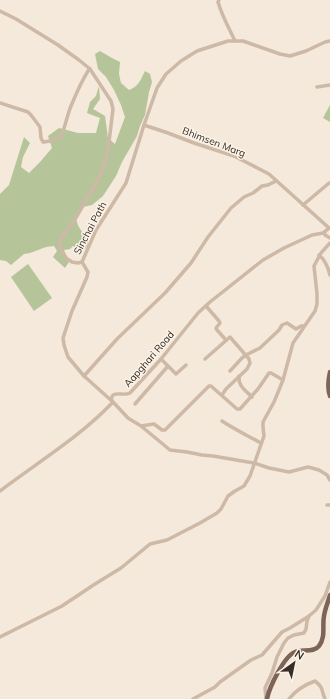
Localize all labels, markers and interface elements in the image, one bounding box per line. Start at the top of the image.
street label: Bhimsen Marg [180,124,248,160]
street label: Sinchai Path [71,199,109,257]
street label: Aapghari Road [121,328,177,390]
north arrow [274,643,314,683]
text: N [292,646,307,663]

